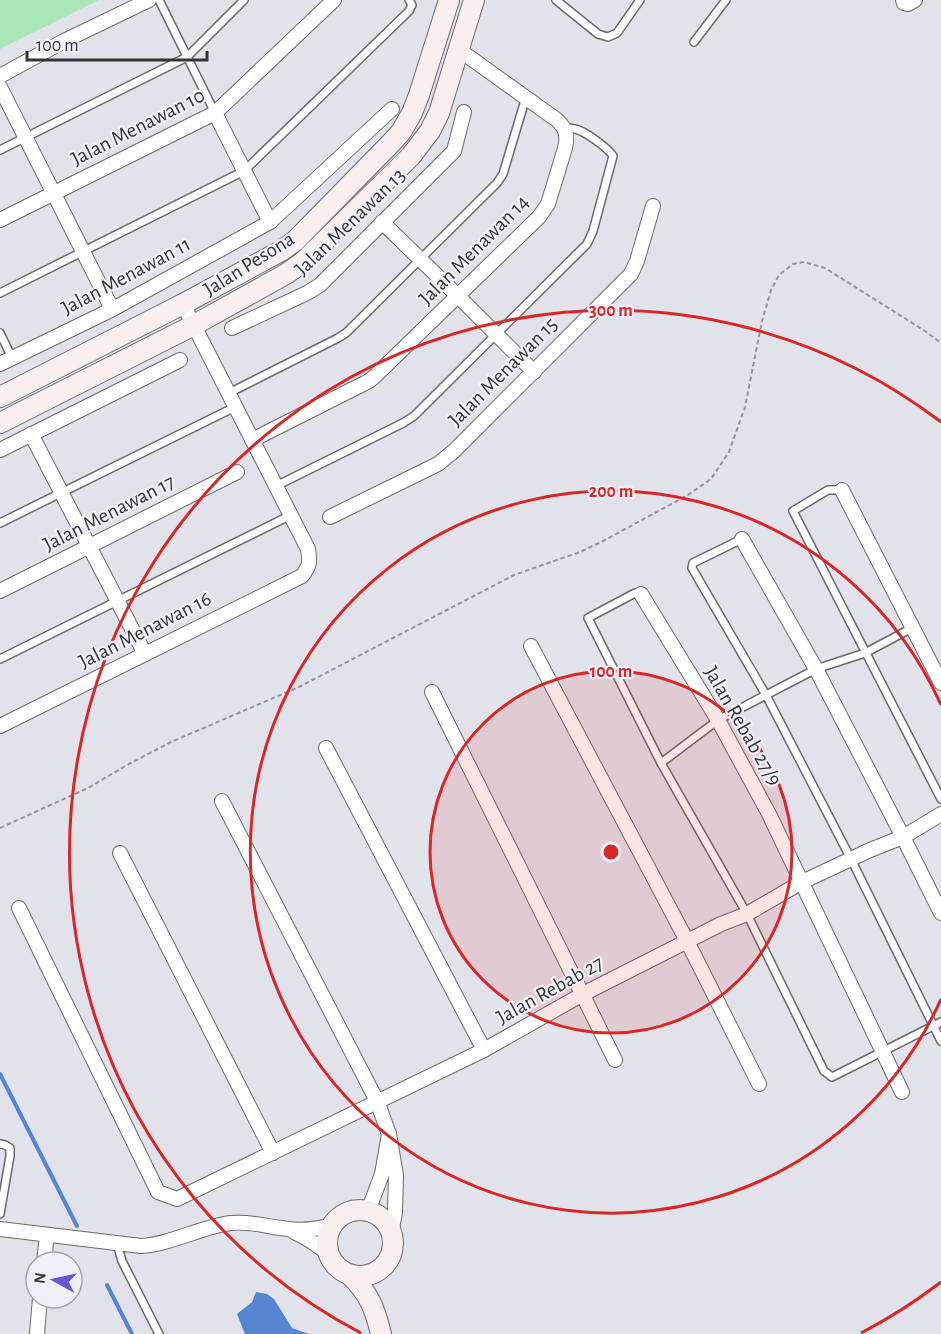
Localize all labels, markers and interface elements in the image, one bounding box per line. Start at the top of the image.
scale bar [27,24,207,62]
text: 100 m [36,37,79,55]
street label: Jalan Menawan 10 [68,84,208,170]
street label: Jalan Menawan 13 [291,164,409,280]
street label: Jalan Menawan 14 [415,191,533,309]
street label: Jalan Pesona [200,228,298,300]
street label: Jalan Menawan 11 [58,233,194,319]
text: 300 m [589,302,633,320]
street label: Jalan Menawan 15 [444,313,562,431]
street label: Jalan Menawan 17 [40,471,178,555]
text: 200 m [589,483,633,501]
street label: Jalan Menawan 16 [75,588,215,672]
text: 100 m [590,663,632,681]
street label: Jalan Rebab 27/9 [700,663,786,789]
centre of rings [601,842,621,862]
street label: Jalan Rebab 27 [493,952,607,1028]
north arrow [24,1250,84,1310]
text: N [31,1271,49,1285]

